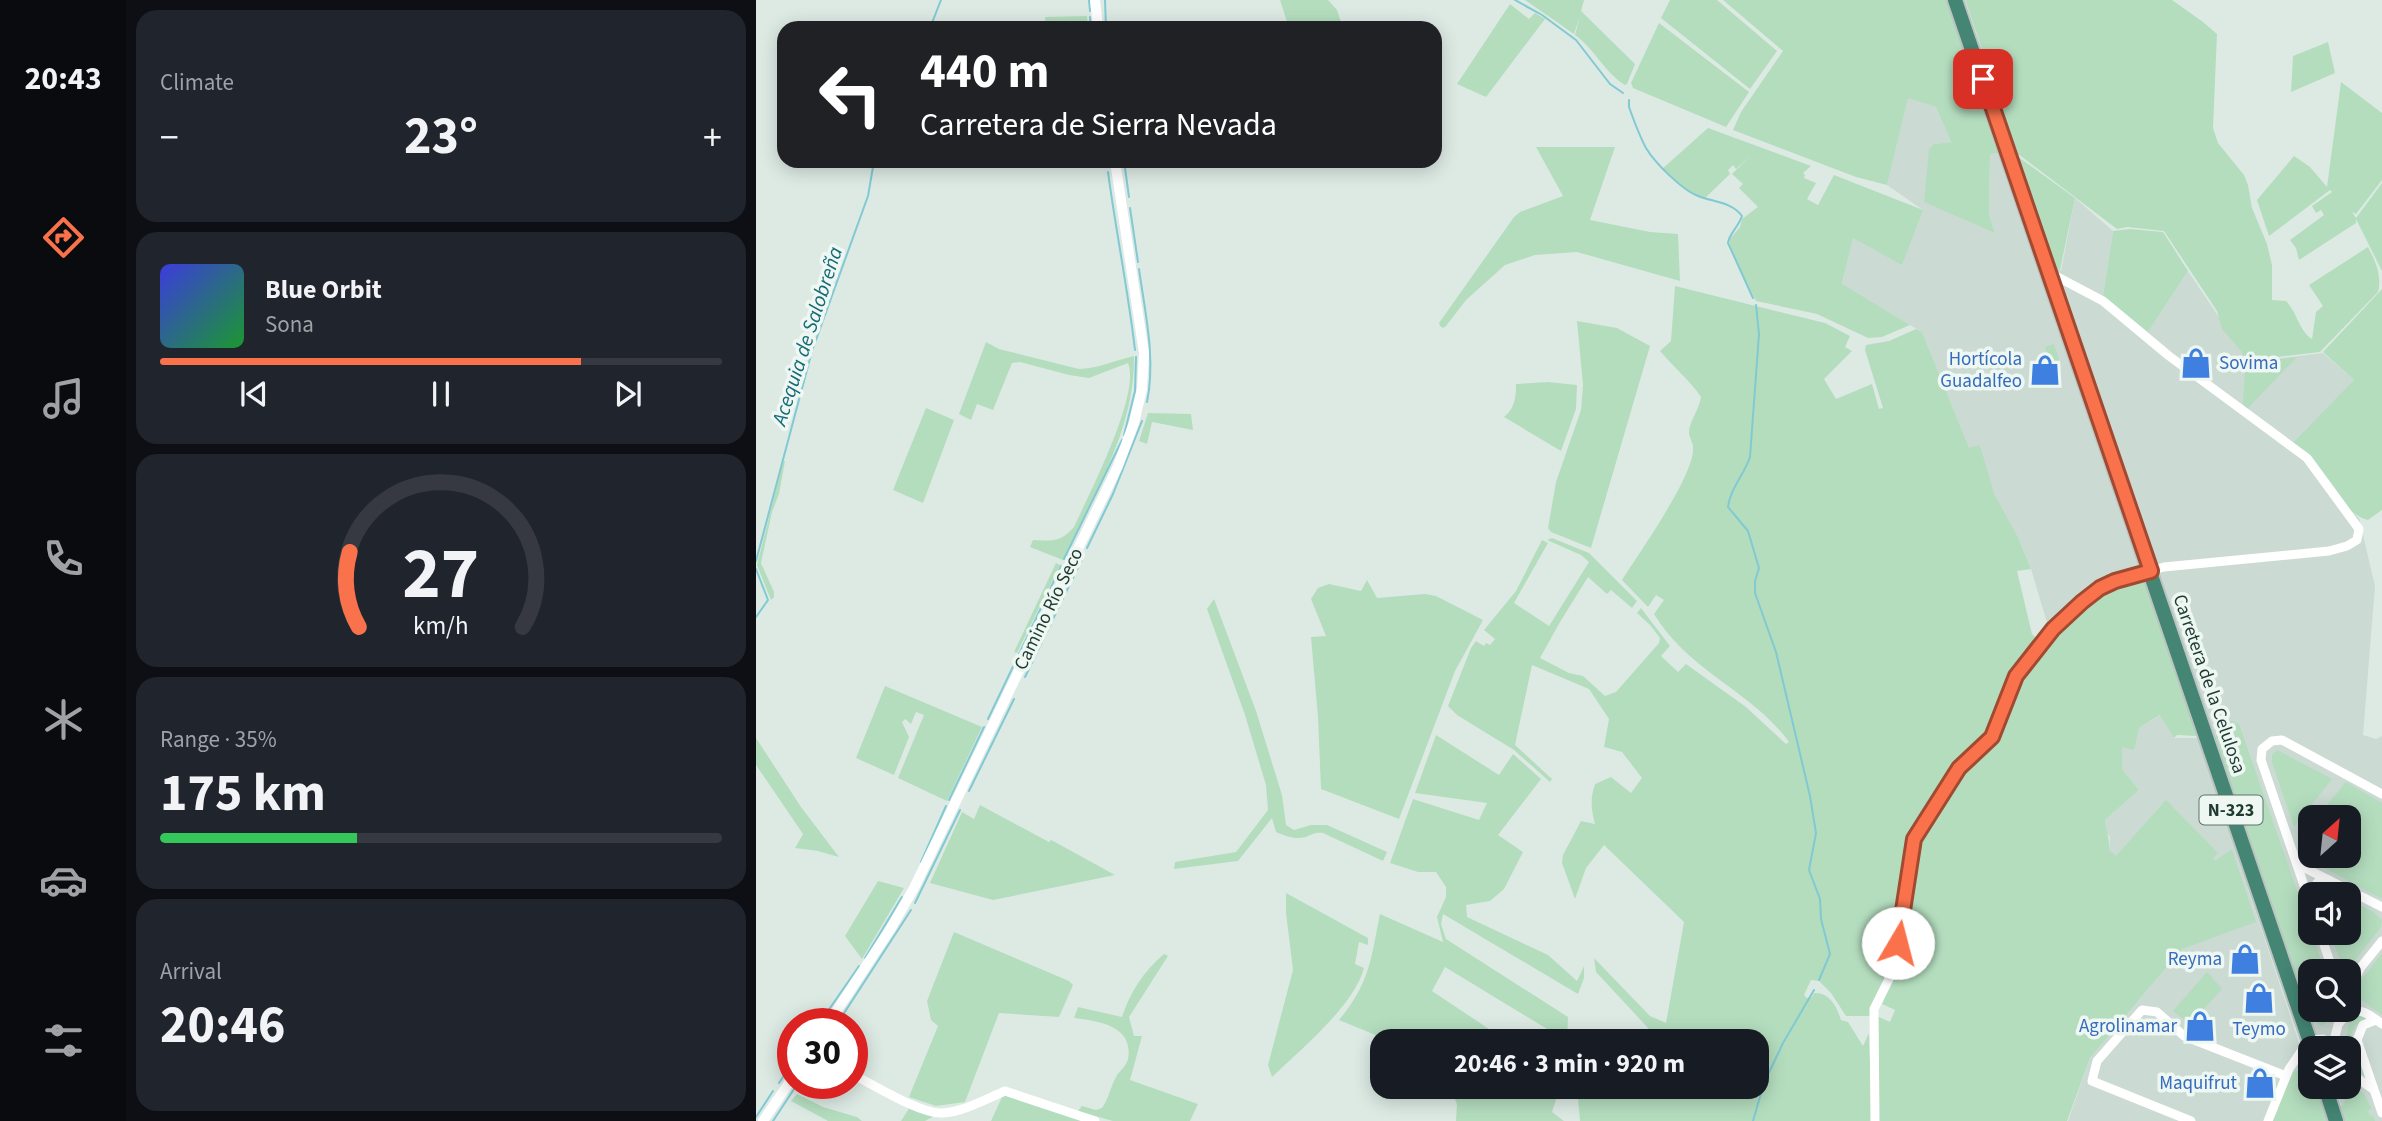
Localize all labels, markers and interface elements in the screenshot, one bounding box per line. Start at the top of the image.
text: 440 m [920,37,1049,107]
icon: left [805,49,896,140]
pin [1953,49,2013,109]
text: 20:43 [24,56,102,102]
icon: arrive [1964,60,2002,98]
text: Climate [160,66,234,99]
text: 23° [404,100,478,174]
text: Carretera de Sierra Nevada [920,102,1277,148]
text: − [160,111,179,165]
text: + [703,111,722,165]
icon: directions [39,213,88,262]
water label: Acequia de Salobreña [763,243,850,431]
text: Blue Orbit [265,271,382,308]
text: Sona [265,308,314,341]
place label: Hortícola Guadalfeo [1940,346,2022,395]
shop icon: Sovima [2179,346,2213,380]
place label: Sovima [2219,350,2278,377]
shop icon: Hortícola Guadalfeo [2028,353,2062,387]
icon: music [39,374,88,423]
icon: previous [235,375,273,413]
icon: pause [422,375,460,413]
icon: next [609,375,647,413]
text: 27 [403,522,479,626]
icon: phone [39,534,88,583]
street label: Camino Río Seco [1008,543,1090,675]
street label: Carretera de la Celulosa [2166,591,2252,777]
text: km/h [413,607,469,643]
icon: climate [39,695,88,744]
text: Range · 35% [160,723,277,756]
text: 175 km [160,757,326,831]
road number: N-323 [2200,796,2262,824]
north arrow [2298,805,2361,868]
map controls [2298,805,2361,1099]
icon: car [39,856,88,905]
button: sound [2298,882,2361,945]
position arrow [1861,906,1935,980]
shop icon: Reyma [2228,942,2262,976]
place label: Reyma [2168,946,2222,973]
text: Arrival [160,955,222,988]
button: search [2298,959,2361,1022]
shop icon: Teymo [2242,981,2276,1015]
text: 20:46 [160,989,285,1063]
speed limit sign: 30 [777,1008,868,1099]
shop icon: Agrolinamar [2183,1009,2217,1043]
place label: Agrolinamar [2079,1013,2177,1040]
icon: filters [39,1016,88,1065]
place label: Teymo [2232,1016,2286,1043]
button: layers [2298,1036,2361,1099]
text: 20:46 · 3 min · 920 m [1454,1045,1685,1082]
shop icon: Maquifrut [2243,1066,2277,1100]
place label: Maquifrut [2159,1070,2238,1097]

